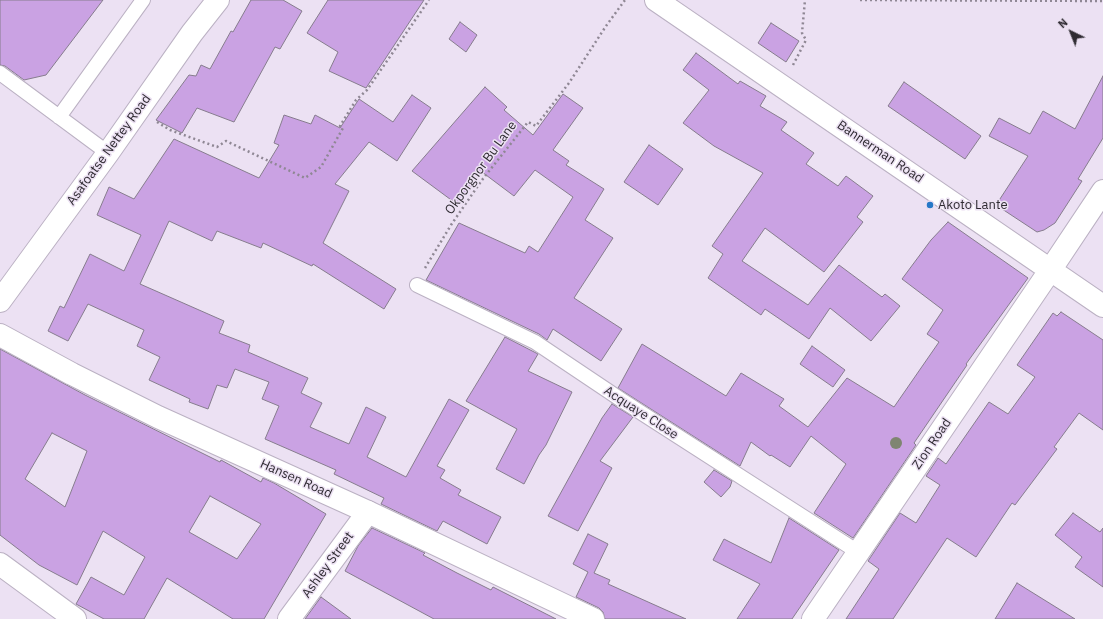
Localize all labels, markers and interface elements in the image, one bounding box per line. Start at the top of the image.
north arrow [1051,12,1091,52]
text: N [1055,15,1071,31]
street label: Asafoatse Nettey Road [64,92,154,208]
street label: Bannerman Road [834,117,926,187]
street label: Okporgnor Bu Lane [442,118,520,218]
place label: Akoto Lante [938,197,1008,213]
marker: Akoto Lante [925,200,935,210]
street label: Acquaye Close [601,383,681,443]
street label: Zion Road [909,415,955,473]
street label: Hansen Road [258,456,334,502]
street label: Ashley Street [299,529,357,601]

